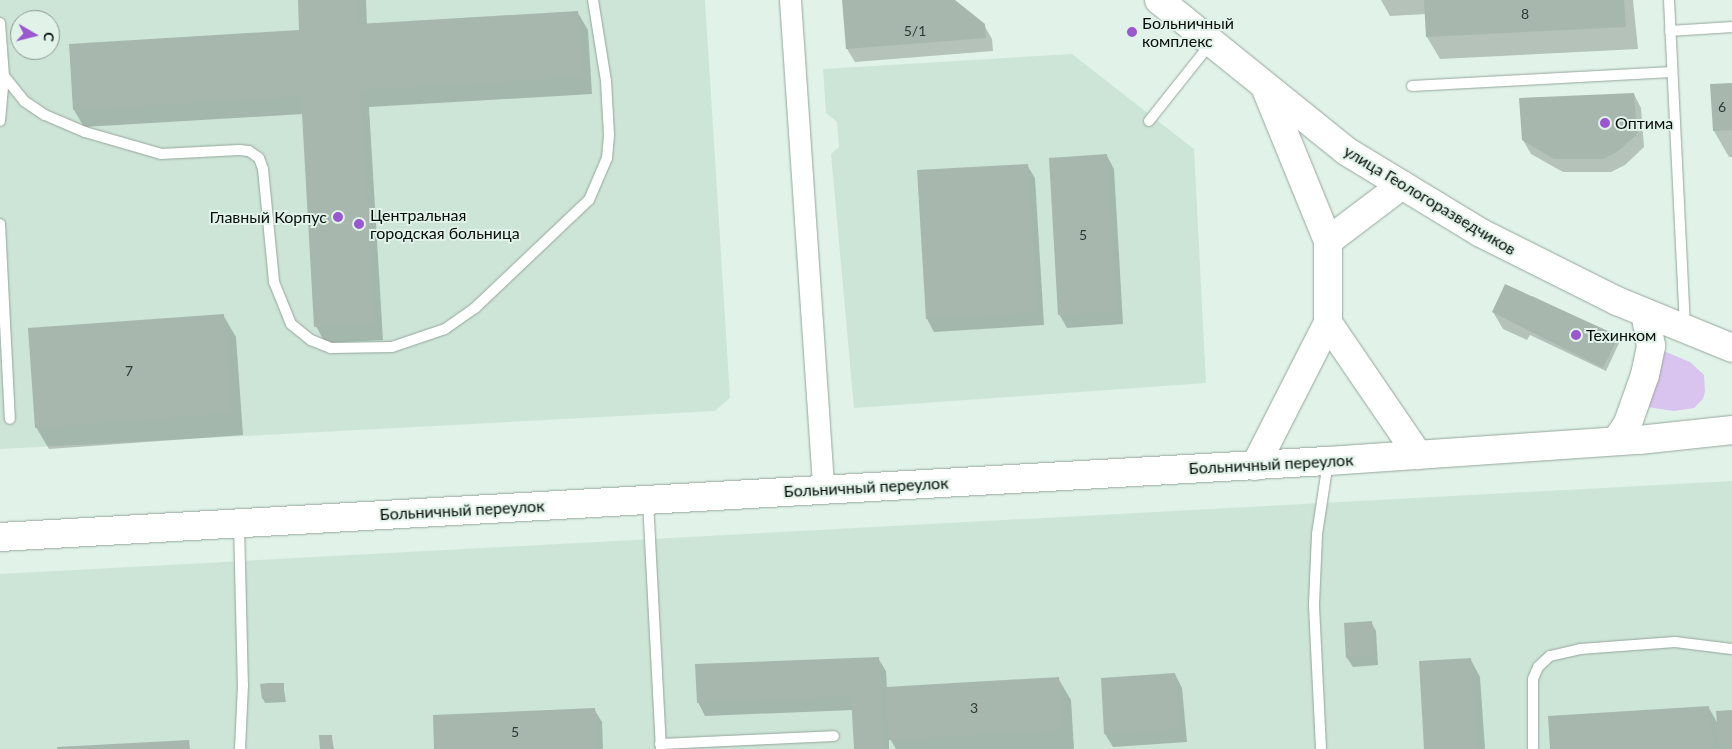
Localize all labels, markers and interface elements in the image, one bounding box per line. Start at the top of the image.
house number: 8 [1521,6,1529,22]
north arrow [10,10,60,60]
place label: Больничный комплекс [1142,13,1234,51]
house number: 5/1 [904,23,926,39]
marker: Больничный комплекс [1126,26,1138,38]
text: С [40,31,58,43]
house number: 6 [1718,99,1726,115]
place label: Оптима [1615,113,1673,133]
marker: Оптима [1599,117,1611,129]
street label: улица Геологоразведчиков [1341,141,1519,259]
place label: Центральная городская больница [370,205,520,243]
place label: Главный Корпус [210,207,327,227]
marker: Главный Корпус [331,210,345,224]
marker: Центральная городская больница [352,217,366,231]
house number: 5 [1079,227,1087,243]
place label: Техинком [1586,325,1656,345]
marker: Техинком [1570,329,1582,341]
house number: 7 [125,363,133,379]
street label: Больничный переулок [1188,450,1354,478]
street label: Больничный переулок [783,473,949,501]
street label: Больничный переулок [379,496,545,524]
house number: 3 [970,700,978,716]
house number: 5 [511,724,519,740]

